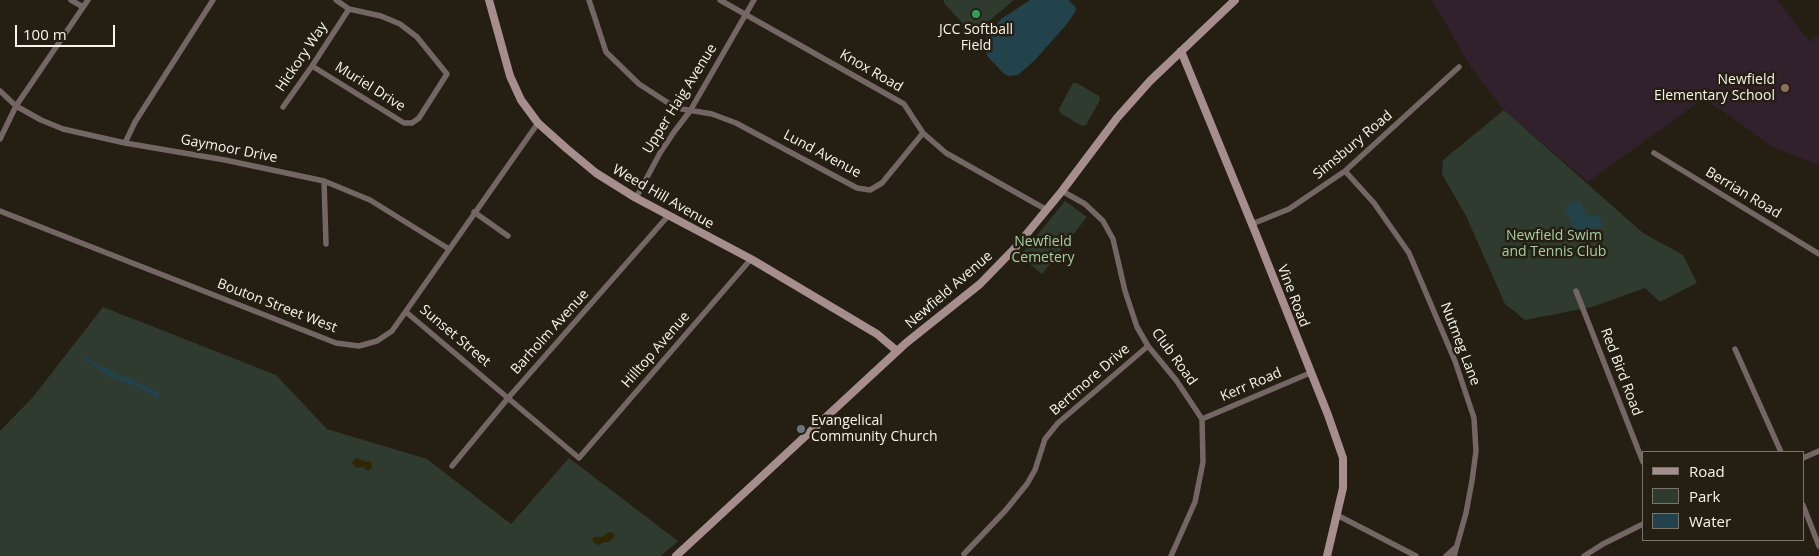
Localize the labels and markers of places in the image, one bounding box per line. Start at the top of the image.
marker: JCC Softball Field [970,8,982,20]
place label: JCC Softball Field [939,22,1013,54]
place label: Newfield Elementary School [1654,72,1775,104]
marker: Newfield Elementary School [1779,82,1791,94]
place label: Evangelical Community Church [811,413,938,446]
marker: Evangelical Community Church [795,423,807,435]

